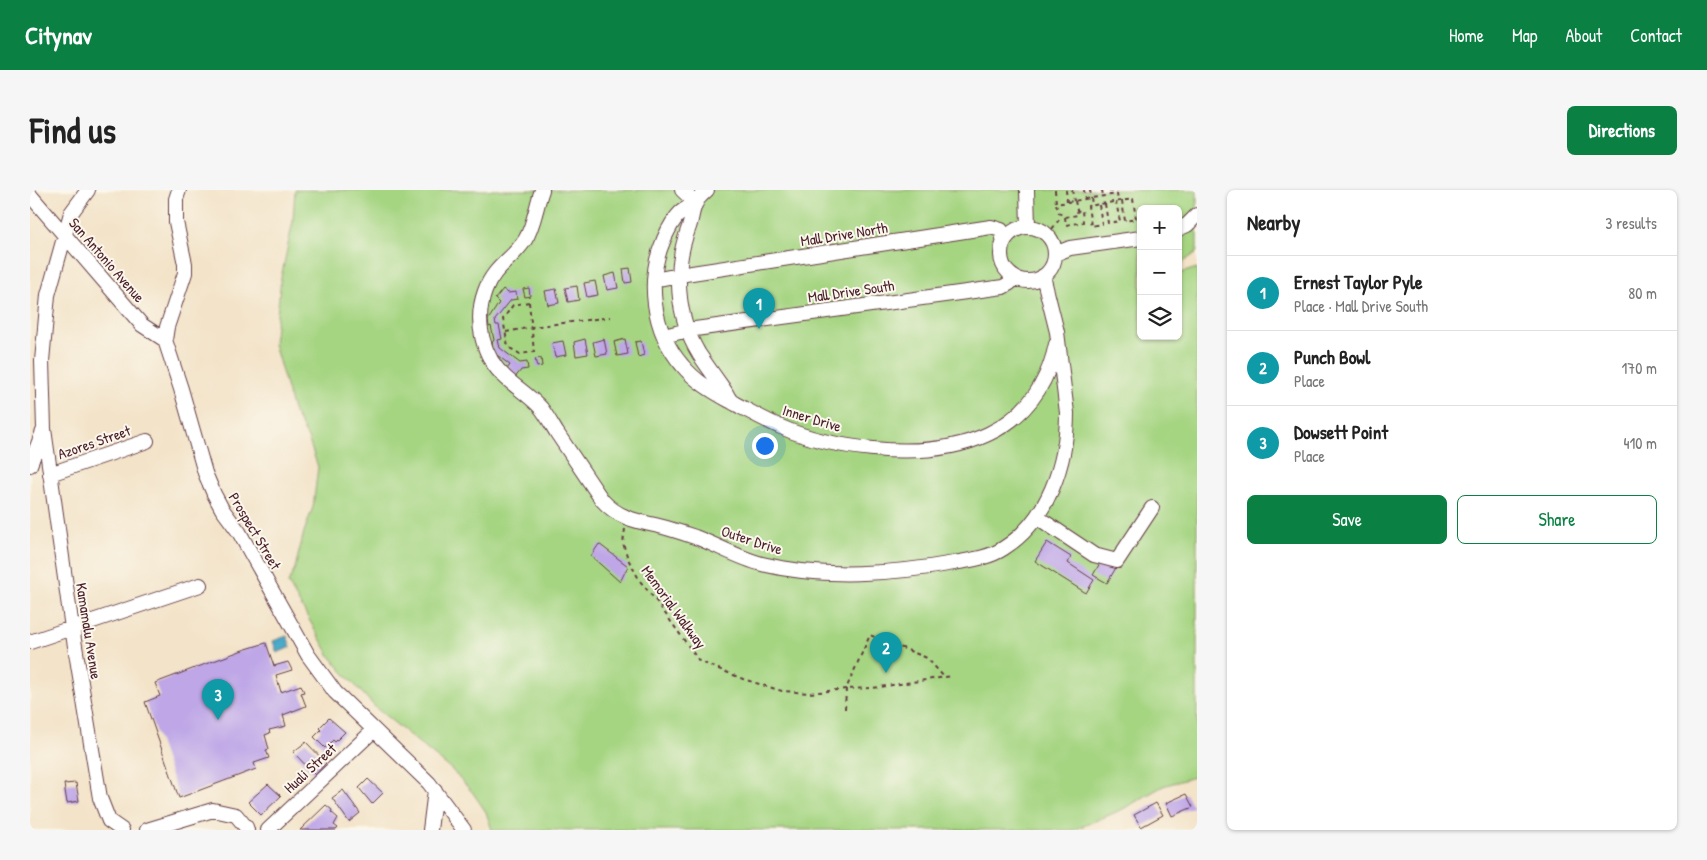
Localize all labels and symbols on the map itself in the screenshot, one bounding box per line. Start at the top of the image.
street label: San Antonio Avenue [64,213,150,307]
street label: Mall Drive North [799,217,889,251]
street label: Mall Drive South [807,275,895,307]
pin: 1 [743,288,775,329]
street label: Inner Drive [780,399,844,437]
street label: Azores Street [55,419,134,464]
your location [752,433,778,459]
street label: Prospect Street [224,488,287,574]
street label: Outer Drive [719,520,785,560]
street label: Memorial Walkway [637,561,711,653]
street label: Kamamalu Avenue [71,581,107,681]
pin: 2 [870,632,902,673]
pin: 3 [202,679,234,720]
street label: Huali Street [279,738,341,798]

